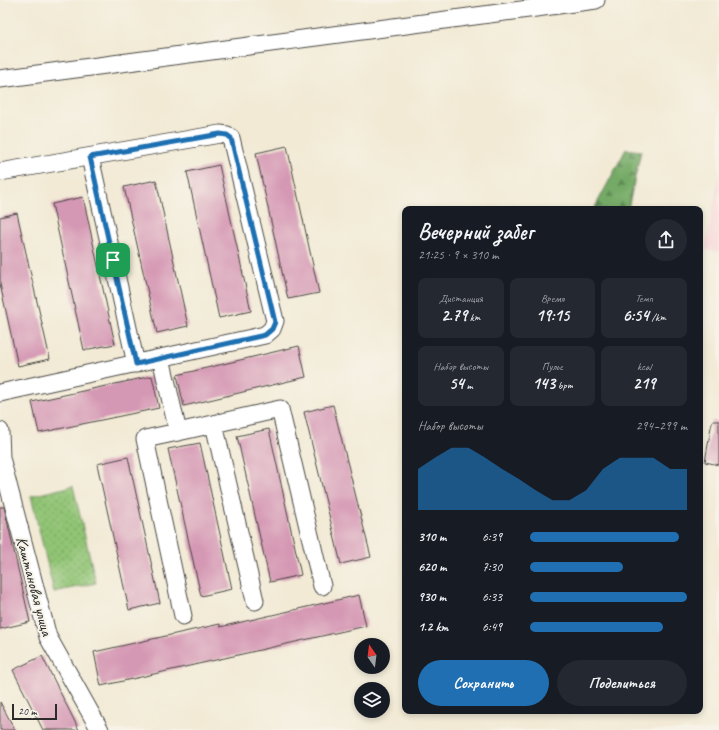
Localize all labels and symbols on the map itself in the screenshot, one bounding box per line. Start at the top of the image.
pin [96,243,130,277]
street label: Каштановая улица [11,534,57,640]
north arrow [354,638,390,674]
scale bar [12,702,57,721]

